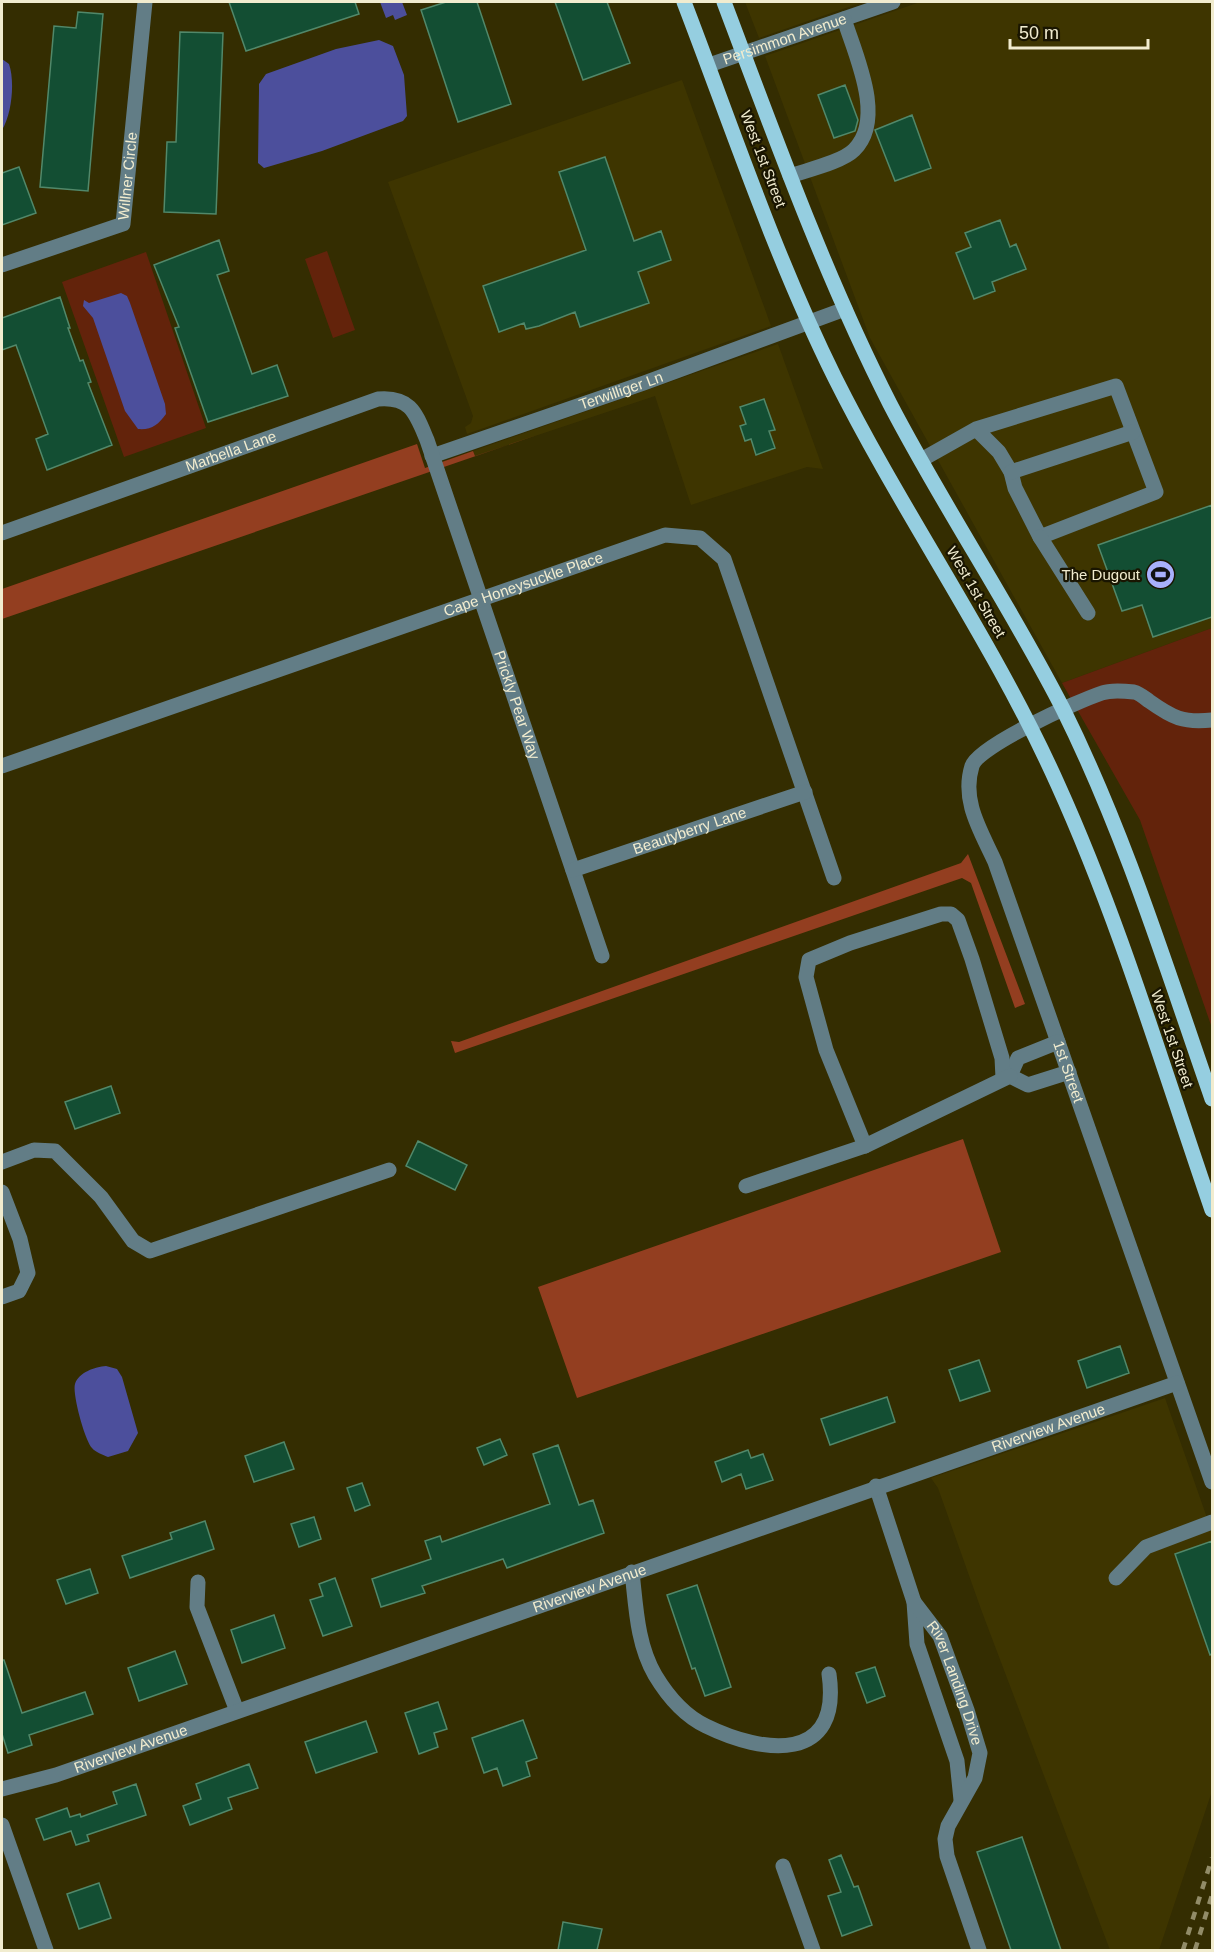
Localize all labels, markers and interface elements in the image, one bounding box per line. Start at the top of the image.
street label: Persimmon Avenue [720,10,849,68]
scale bar [1010,12,1148,50]
text: 50 m [1019,23,1059,43]
street label: West 1st Street [737,108,790,210]
street label: Willner Circle [114,131,140,221]
street label: Terwilliger Ln [577,368,665,413]
street label: Marbella Lane [183,427,278,475]
street label: West 1st Street [944,543,1010,641]
street label: Cape Honeysuckle Place [441,548,605,620]
sports icon: The Dugout [1145,559,1177,591]
place label: The Dugout [1062,566,1141,583]
street label: Prickly Pear Way [491,648,544,762]
street label: Beautyberry Lane [631,803,748,857]
street label: West 1st Street [1148,988,1197,1091]
street label: 1st Street [1050,1038,1088,1105]
street label: Riverview Avenue [989,1400,1107,1455]
street label: Riverview Avenue [530,1560,648,1616]
street label: River Landing Drive [923,1617,986,1747]
street label: Riverview Avenue [72,1721,190,1776]

